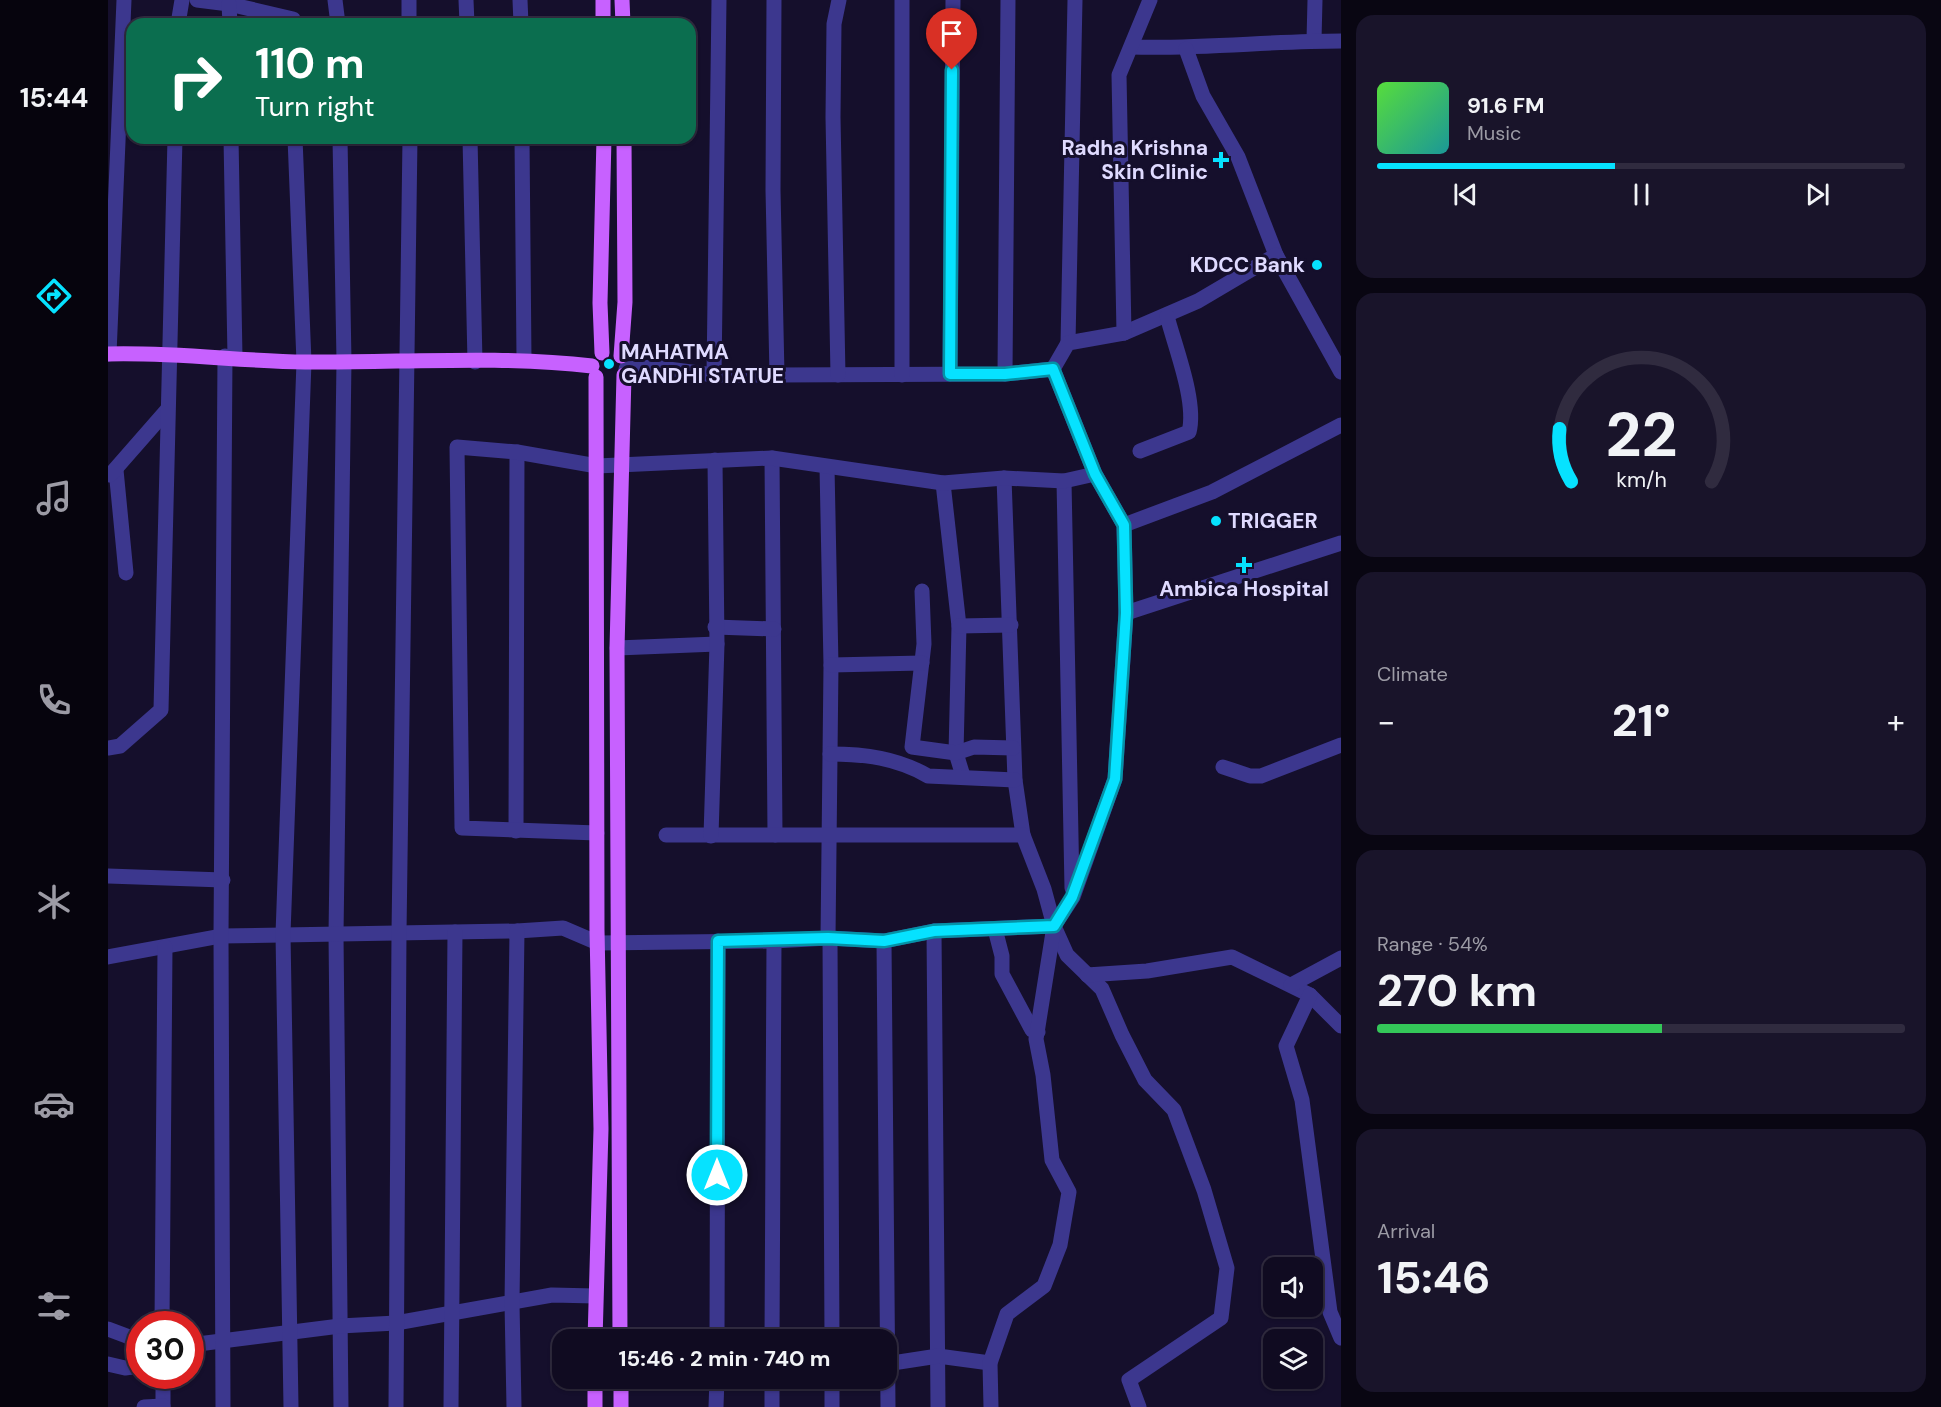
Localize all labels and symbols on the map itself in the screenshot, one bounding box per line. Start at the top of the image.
pin [926,8,977,70]
place label: Radha Krishna Skin Clinic [1061,134,1208,186]
marker: Radha Krishna Skin Clinic [1212,151,1230,169]
place label: KDCC Bank [1190,251,1305,279]
marker: KDCC Bank [1310,258,1324,272]
place label: MAHATMA GANDHI STATUE [621,338,784,390]
marker: MAHATMA GANDHI STATUE [602,357,616,371]
place label: TRIGGER [1228,507,1318,535]
marker: TRIGGER [1209,514,1223,528]
marker: Ambica Hospital [1235,556,1253,574]
place label: Ambica Hospital [1159,575,1329,603]
position arrow [685,1143,749,1207]
speed limit sign: 30 [126,1311,204,1389]

